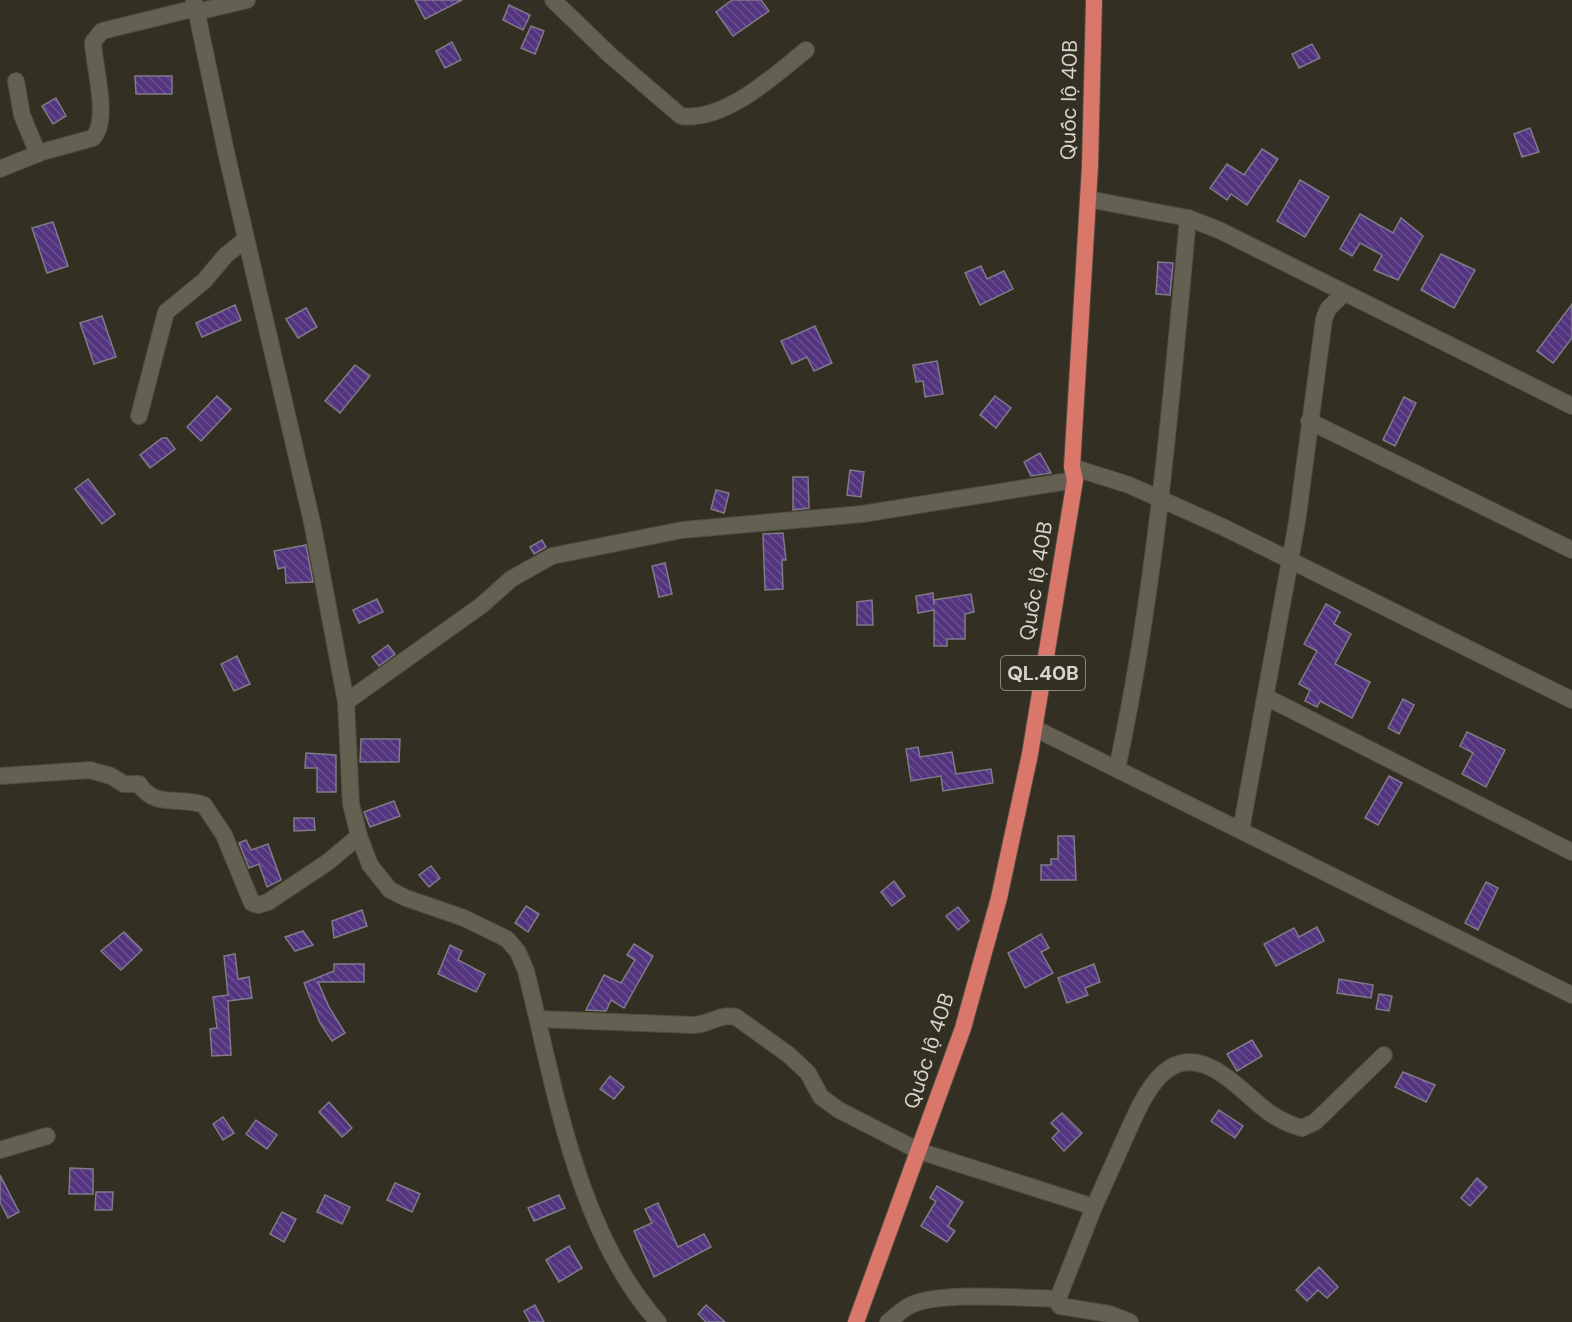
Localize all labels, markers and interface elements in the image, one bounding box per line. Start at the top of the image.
street label: Quốc lộ 40B [1054,40,1084,160]
street label: Quốc lộ 40B [1013,520,1059,642]
road number: QL.40B [1001,656,1085,690]
street label: Quốc lộ 40B [897,990,961,1112]

